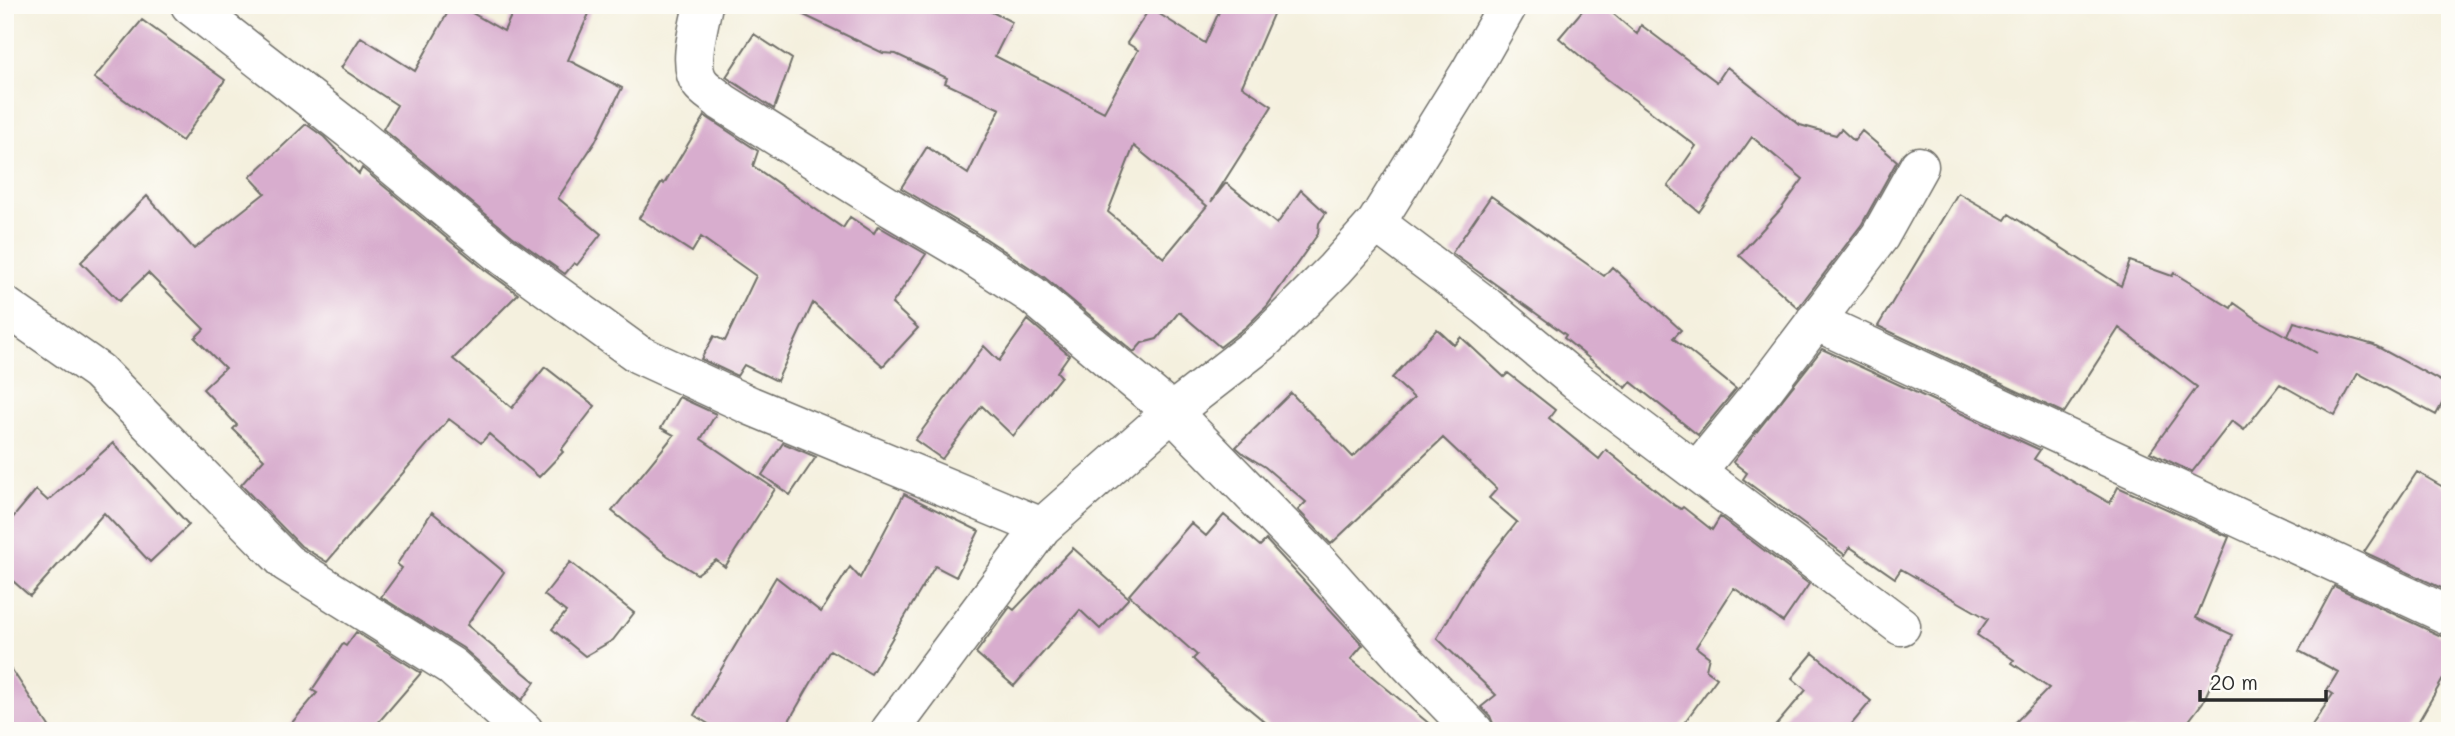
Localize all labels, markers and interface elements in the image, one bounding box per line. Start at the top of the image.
scale bar [2200,659,2326,703]
text: 20 m [2210,668,2258,695]

